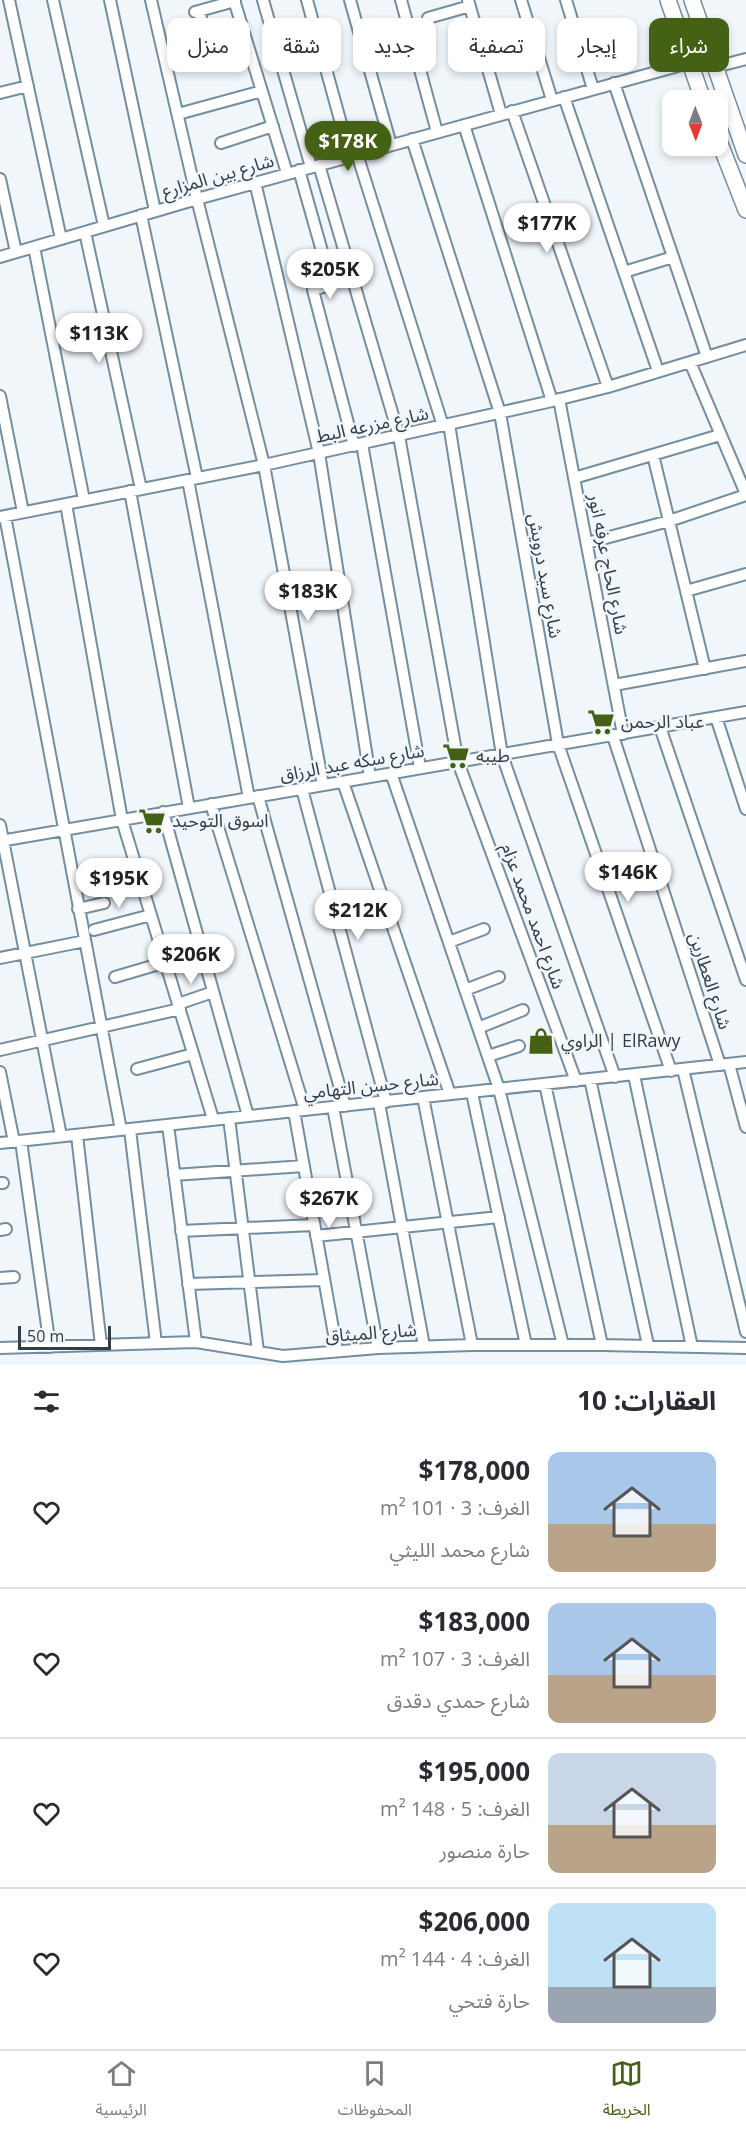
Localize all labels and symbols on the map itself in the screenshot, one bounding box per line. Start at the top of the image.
north arrow [662,90,728,156]
pin: $178K [306,121,390,172]
street label: شارع بين المزارع [159,148,277,205]
pin: $177K [505,203,589,254]
pin: $205K [288,249,372,300]
pin: $113K [57,313,141,364]
street label: شارع مزرعه البط [313,400,431,451]
street label: شارع الحاج عرفه انور [580,490,634,637]
street label: شارع سيد درويش [520,512,569,641]
pin: $183K [266,571,350,622]
supermarket icon: عباد الرحمن [586,707,616,737]
place label: عباد الرحمن [621,709,704,733]
street label: شارع سكه عبد الرزاق [278,737,427,789]
supermarket icon: طيبه [441,741,471,771]
place label: طيبه [476,743,510,767]
supermarket icon: اسوق التوحيد [137,806,167,836]
place label: اسوق التوحيد [172,808,269,832]
street label: شارع احمد محمد عزام [494,839,571,993]
pin: $146K [586,852,670,903]
pin: $195K [77,858,161,909]
pin: $212K [316,890,400,941]
street label: شارع العطارين [681,929,738,1033]
pin: $206K [149,934,233,985]
shop icon: الراوي | ElRawy [526,1026,556,1056]
place label: الراوي | ElRawy [561,1028,682,1054]
street label: شارع حسن التهامي [302,1066,440,1107]
pin: $267K [287,1178,371,1229]
street label: شارع الميثاق [324,1317,418,1350]
scale bar [18,1323,111,1350]

